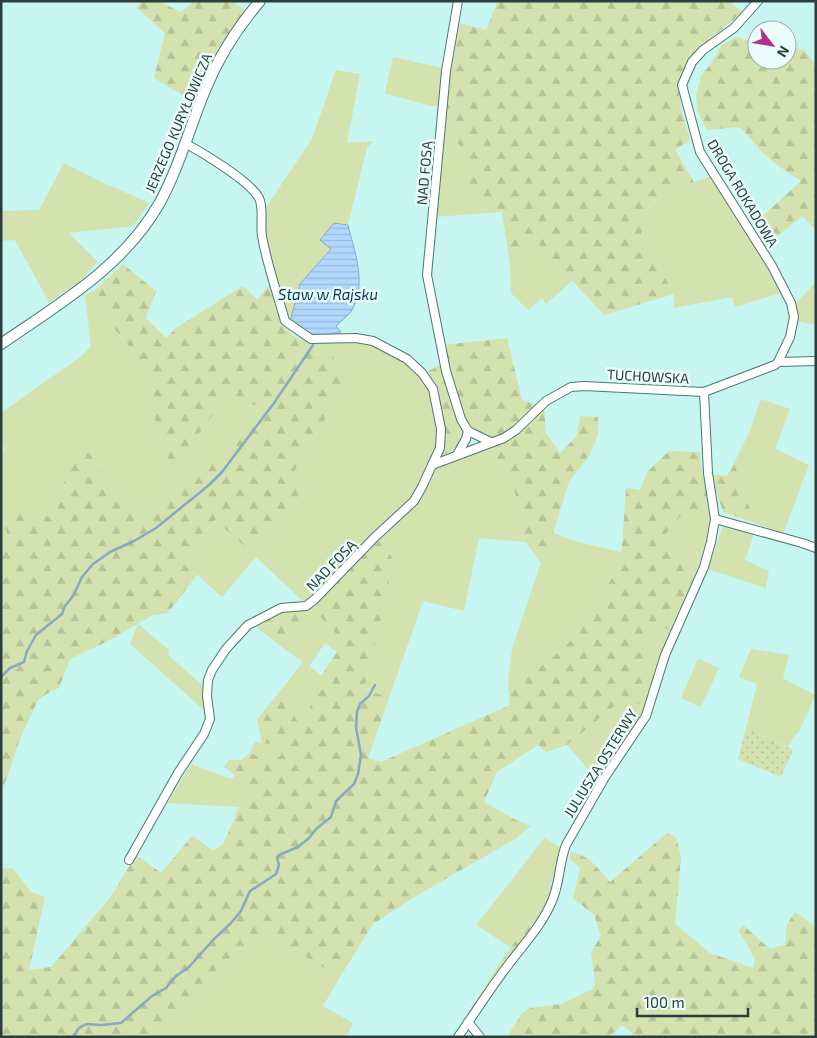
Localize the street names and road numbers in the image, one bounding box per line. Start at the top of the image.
street label: JERZEGO KURYŁOWICZA [141,50,215,195]
street label: DROGA ROKADOWA [704,136,782,250]
street label: NAD FOSĄ [413,140,435,206]
street label: TUCHOWSKA [606,365,690,387]
street label: NAD FOSĄ [303,536,360,594]
street label: JULIUSZA OSTERWY [560,706,640,820]

